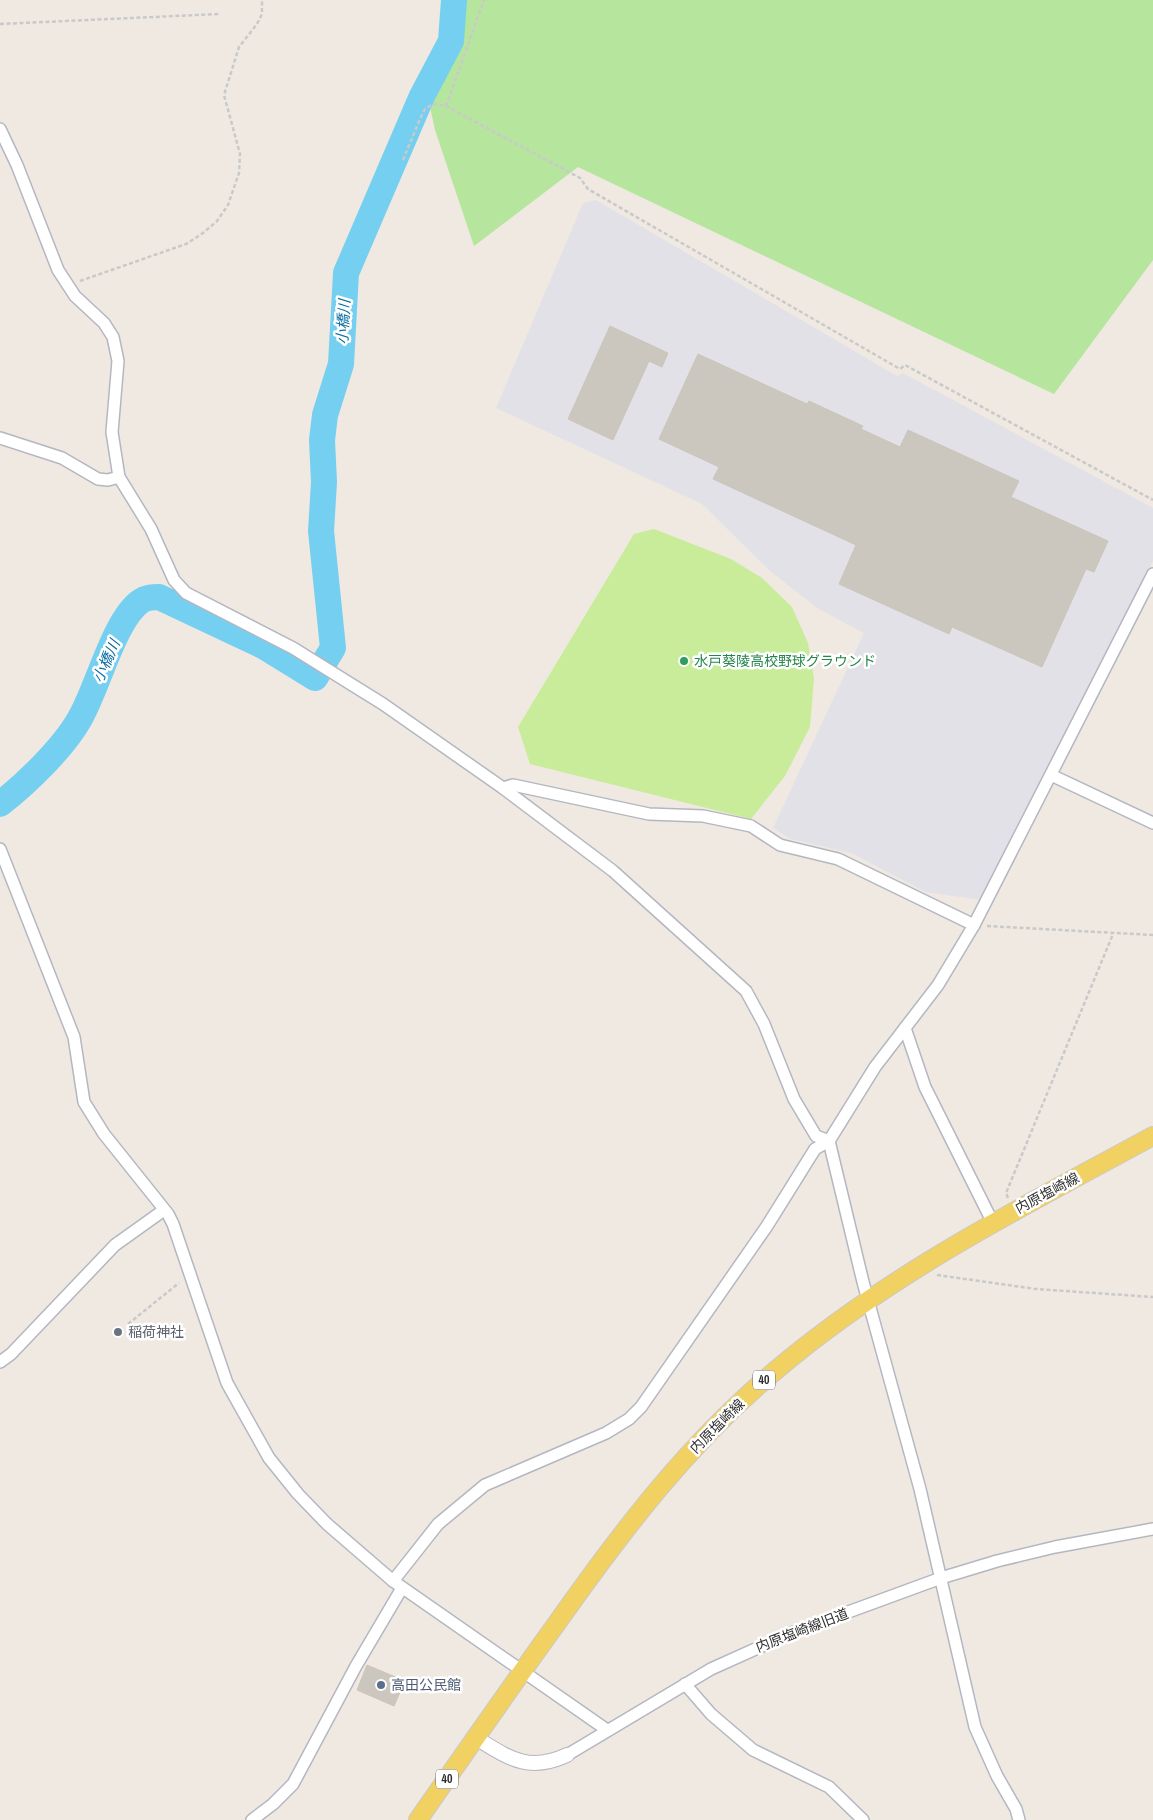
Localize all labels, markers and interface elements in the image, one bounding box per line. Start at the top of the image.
water label: 小橋川 [331,297,355,345]
water label: 小橋川 [87,634,126,686]
place label: 水戸葵陵高校野球グラウンド [694,652,876,670]
marker: 水戸葵陵高校野球グラウンド [678,655,690,667]
street label: 内原塩崎線 [1012,1169,1082,1217]
place label: 稲荷神社 [128,1323,184,1341]
marker: 稲荷神社 [112,1326,124,1338]
road number: 40 [753,1370,775,1390]
street label: 内原塩崎線 [686,1395,748,1457]
street label: 内原塩崎線旧道 [753,1604,851,1656]
place label: 高田公民館 [391,1676,461,1694]
marker: 高田公民館 [375,1679,387,1691]
road number: 40 [436,1770,458,1788]

